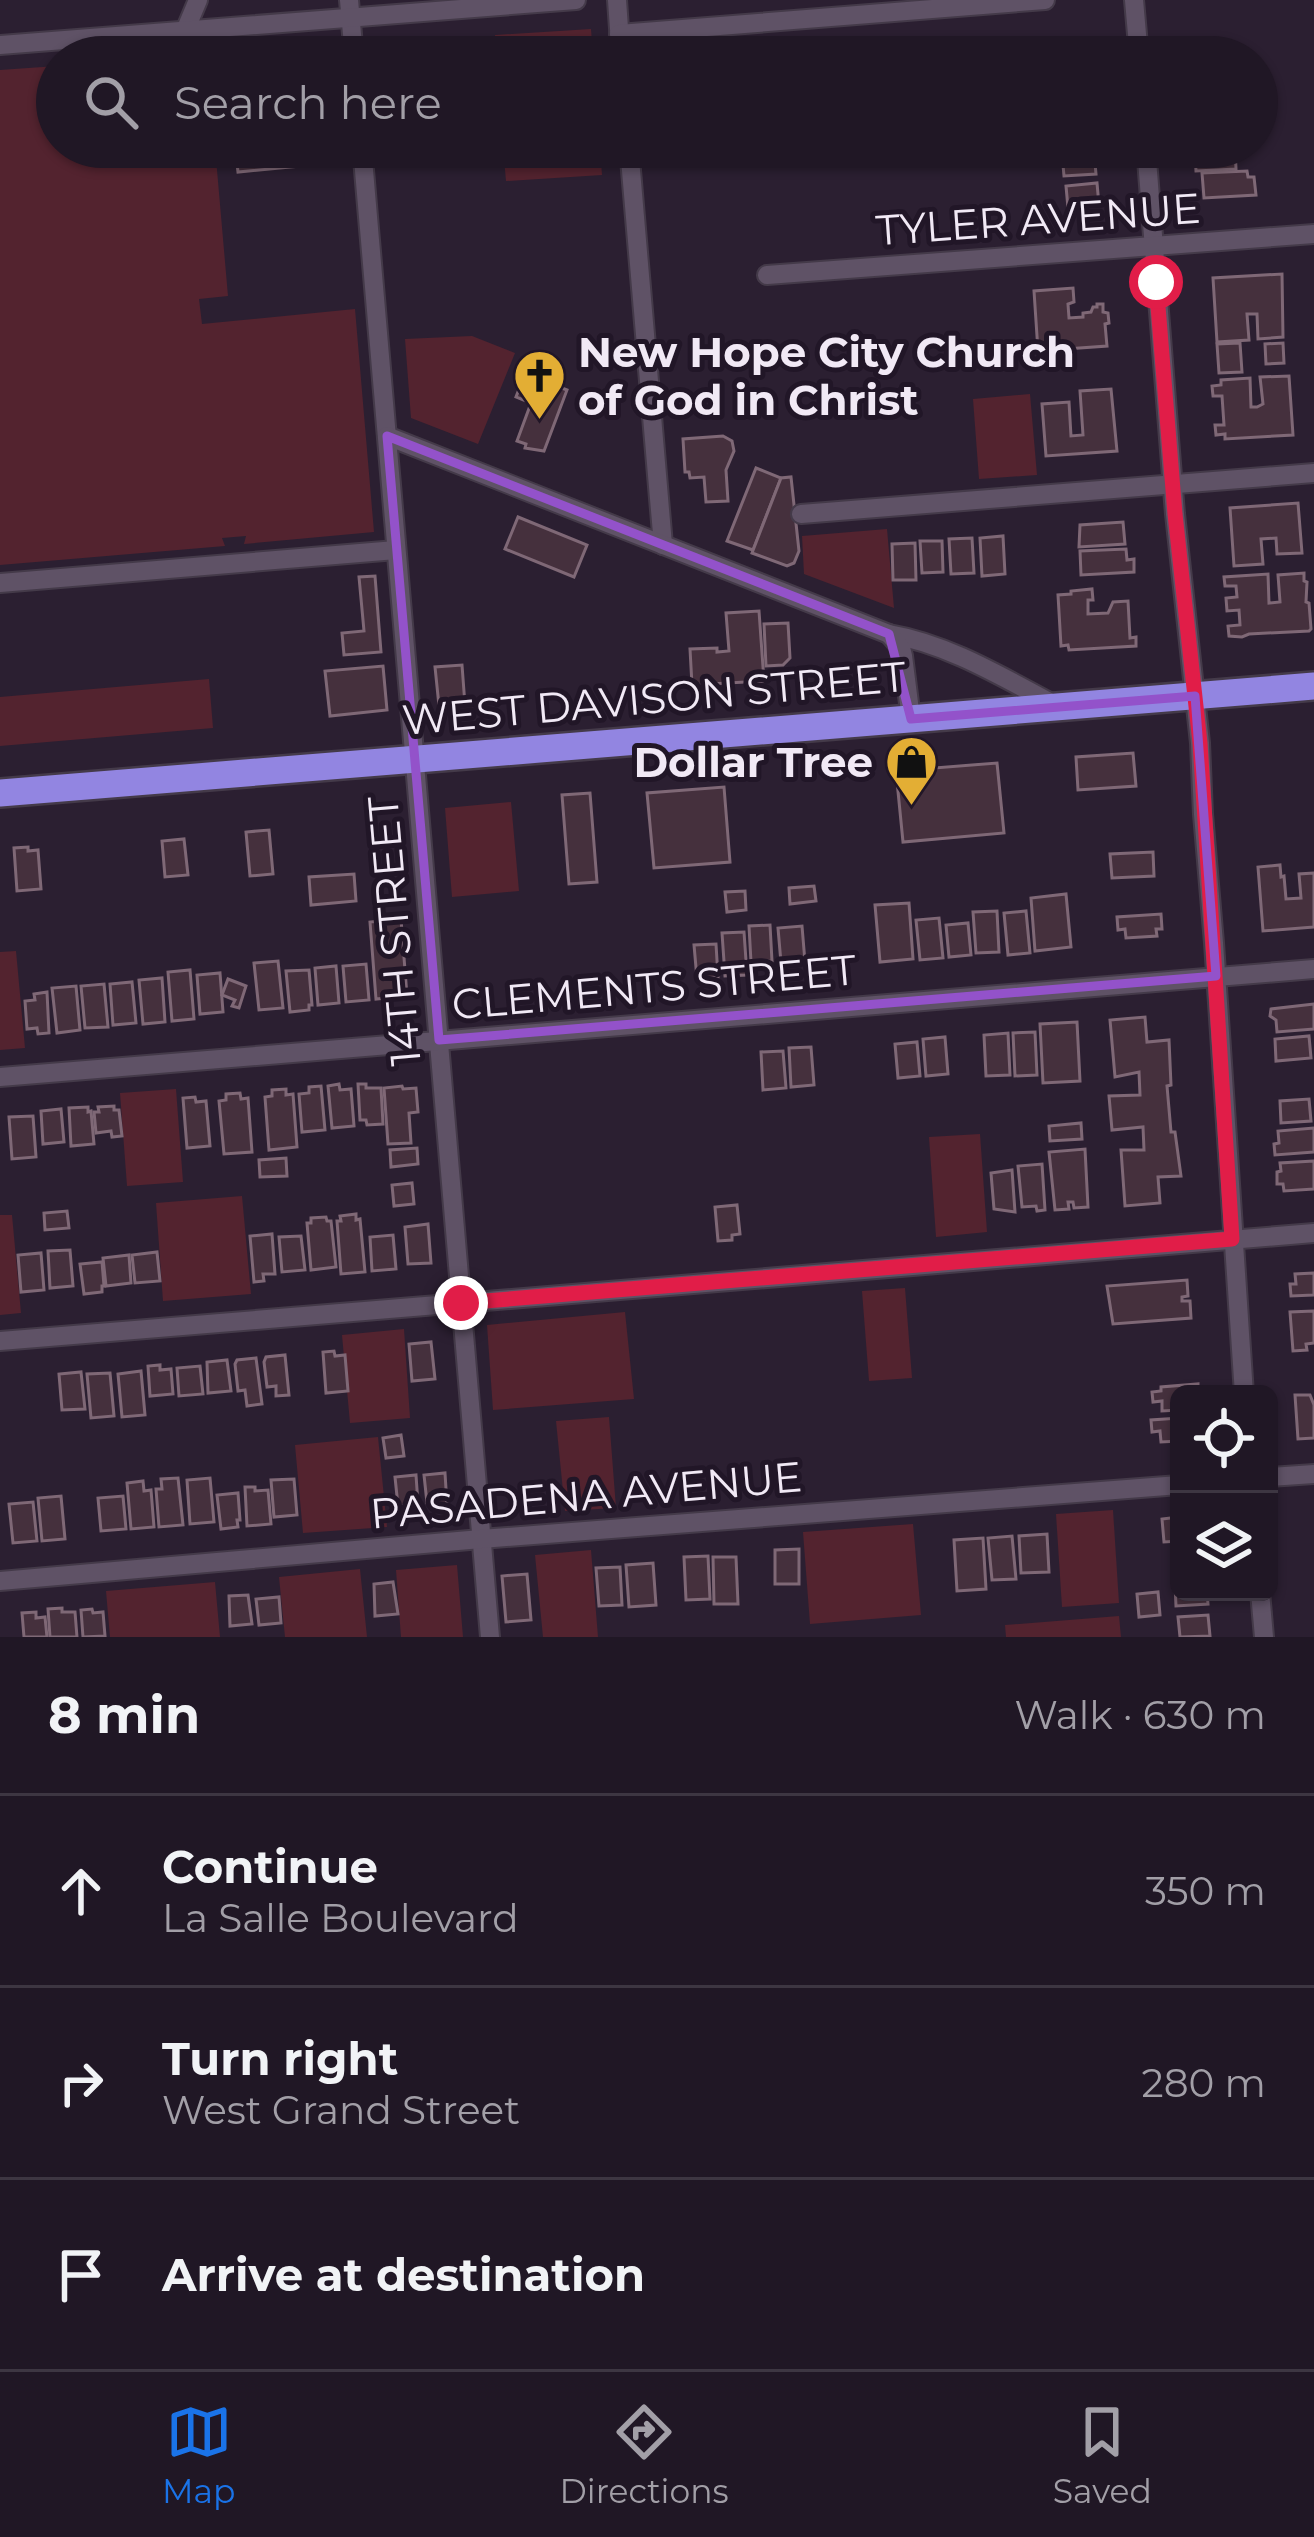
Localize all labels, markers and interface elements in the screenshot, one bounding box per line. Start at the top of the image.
search box [36,36,1278,168]
icon: search [78,69,144,135]
text: Search here [174,75,442,130]
street label: TYLER AVENUE [874,182,1202,256]
route start [1129,255,1183,309]
place label: New Hope City Church of God in Christ [578,326,1075,426]
church icon: New Hope City Church of God in Christ [511,348,567,422]
street label: WEST DAVISON STREET [400,650,908,746]
shop icon: Dollar Tree [884,734,940,808]
place label: Dollar Tree [633,736,873,788]
street label: 14TH STREET [356,794,432,1068]
street label: CLEMENTS STREET [450,943,858,1031]
route end [434,1276,488,1330]
map controls [1170,1385,1278,1601]
button: locate [1170,1385,1278,1493]
street label: PASADENA AVENUE [368,1450,804,1540]
button: layers [1170,1493,1278,1601]
text: 8 min [48,1684,200,1746]
text: Walk · 630 m [1015,1691,1266,1739]
text: Continue [162,1839,378,1894]
icon: ahead [48,1858,114,1924]
text: 350 m [1145,1867,1266,1915]
text: La Salle Boulevard [162,1894,519,1942]
text: Turn right [162,2031,398,2086]
icon: right [48,2050,114,2116]
text: 280 m [1142,2059,1266,2107]
text: West Grand Street [162,2086,520,2134]
icon: arrive [48,2242,114,2308]
text: Arrive at destination [162,2247,645,2302]
tab: Map [162,2399,235,2511]
tab: Directions [560,2399,729,2511]
tab: Saved [1053,2399,1152,2511]

